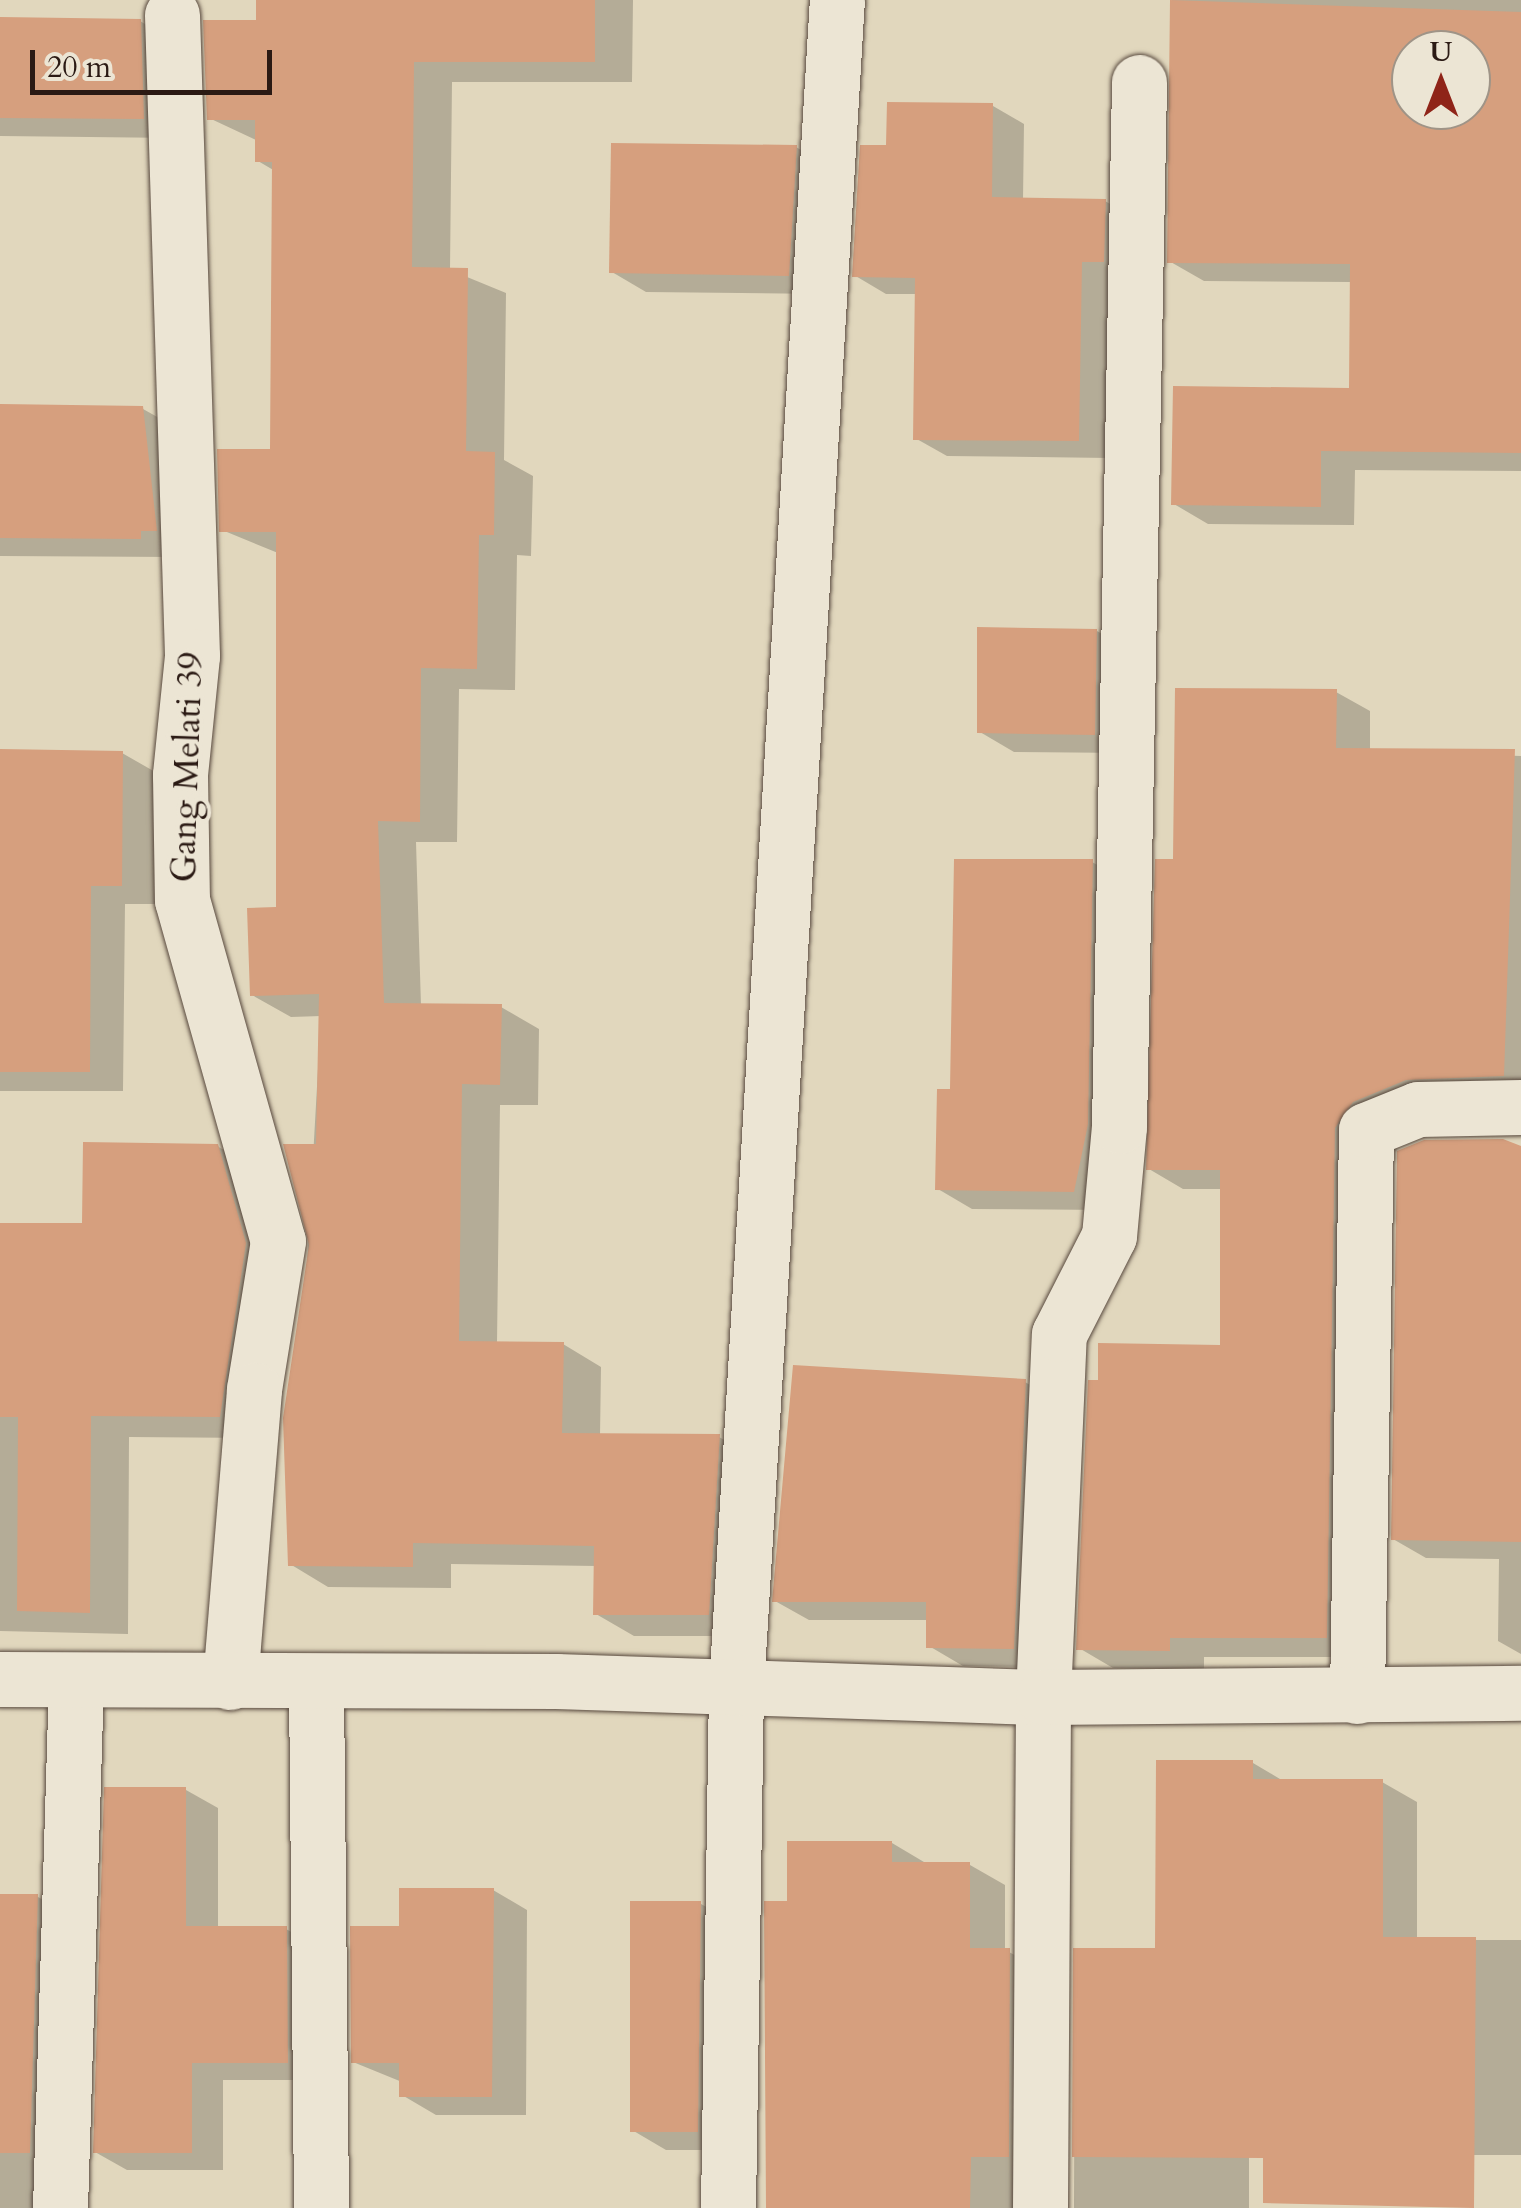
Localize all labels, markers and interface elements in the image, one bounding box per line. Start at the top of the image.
scale bar [35,30,278,92]
north arrow [1391,30,1491,130]
text: U [1430,33,1452,71]
text: 20 m [47,47,111,88]
street label: Gang Melati 39 [162,651,212,883]

